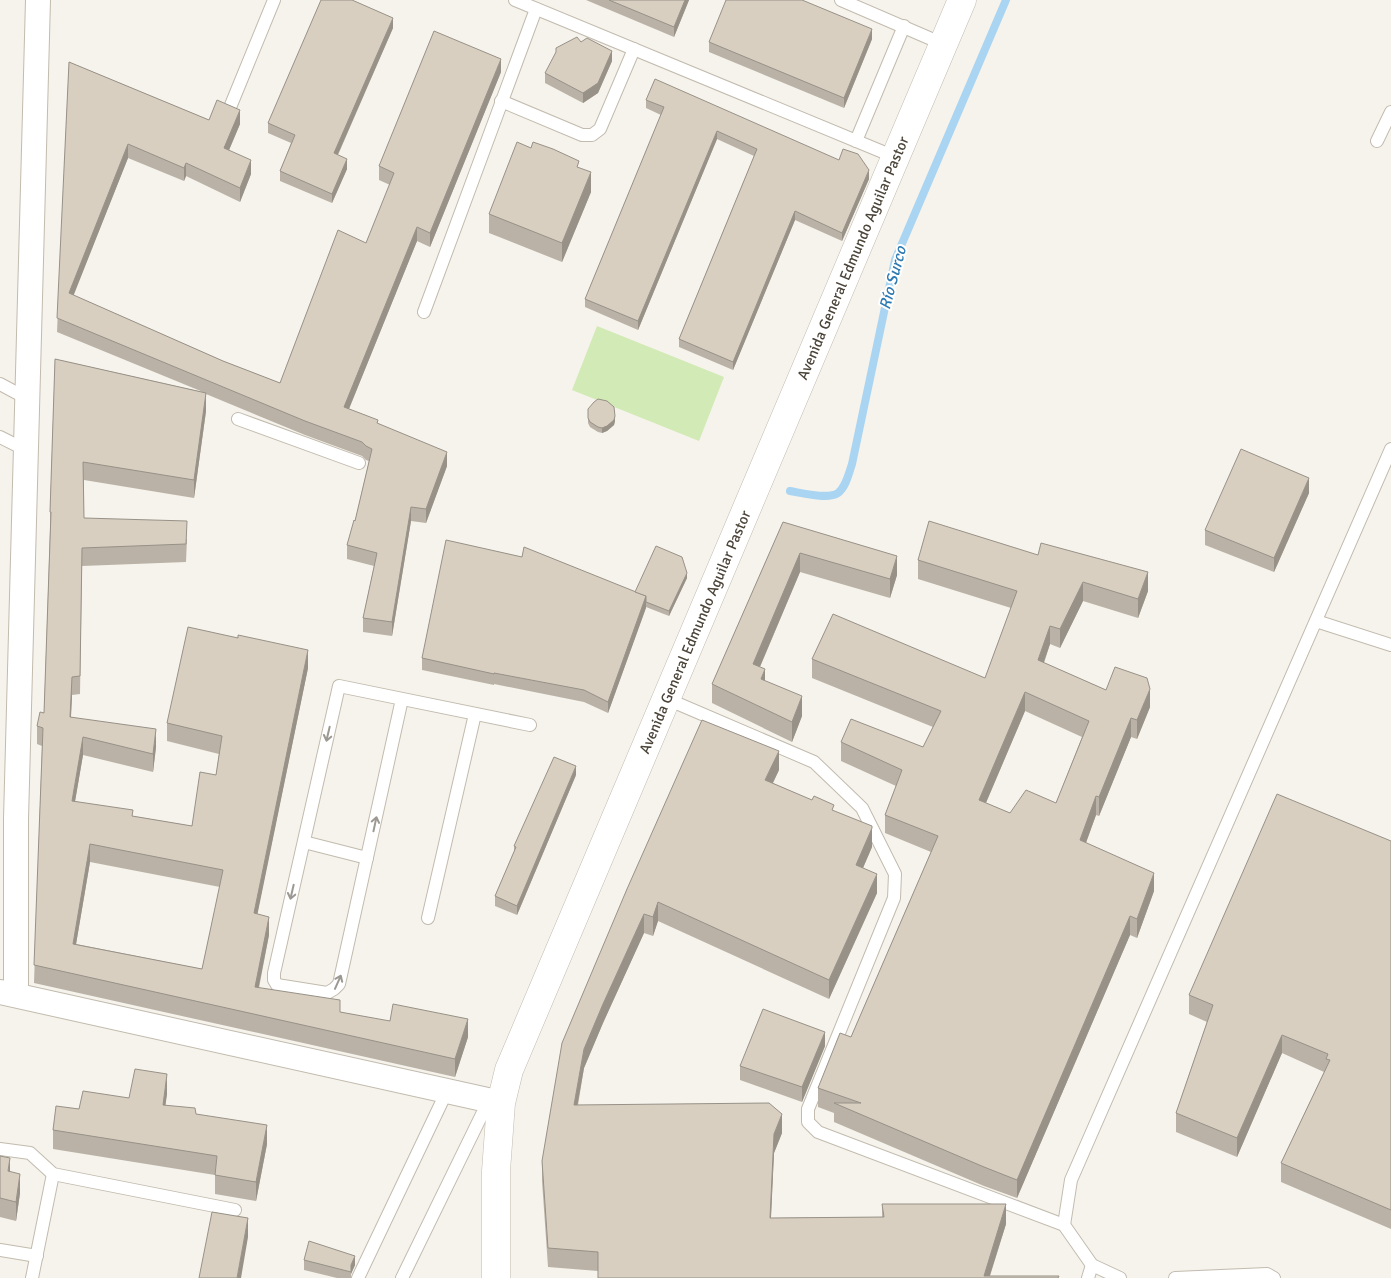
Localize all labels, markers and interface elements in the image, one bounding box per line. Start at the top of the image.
street label: Avenida General Edmundo Aguilar Pastor [793,133,913,382]
water label: Río Surco [875,243,911,312]
street label: Avenida General Edmundo Aguilar Pastor [635,507,755,756]
one-way arrow [323,725,332,741]
one-way arrow [371,816,380,832]
one-way arrow [287,884,297,900]
one-way arrow [333,974,343,989]

